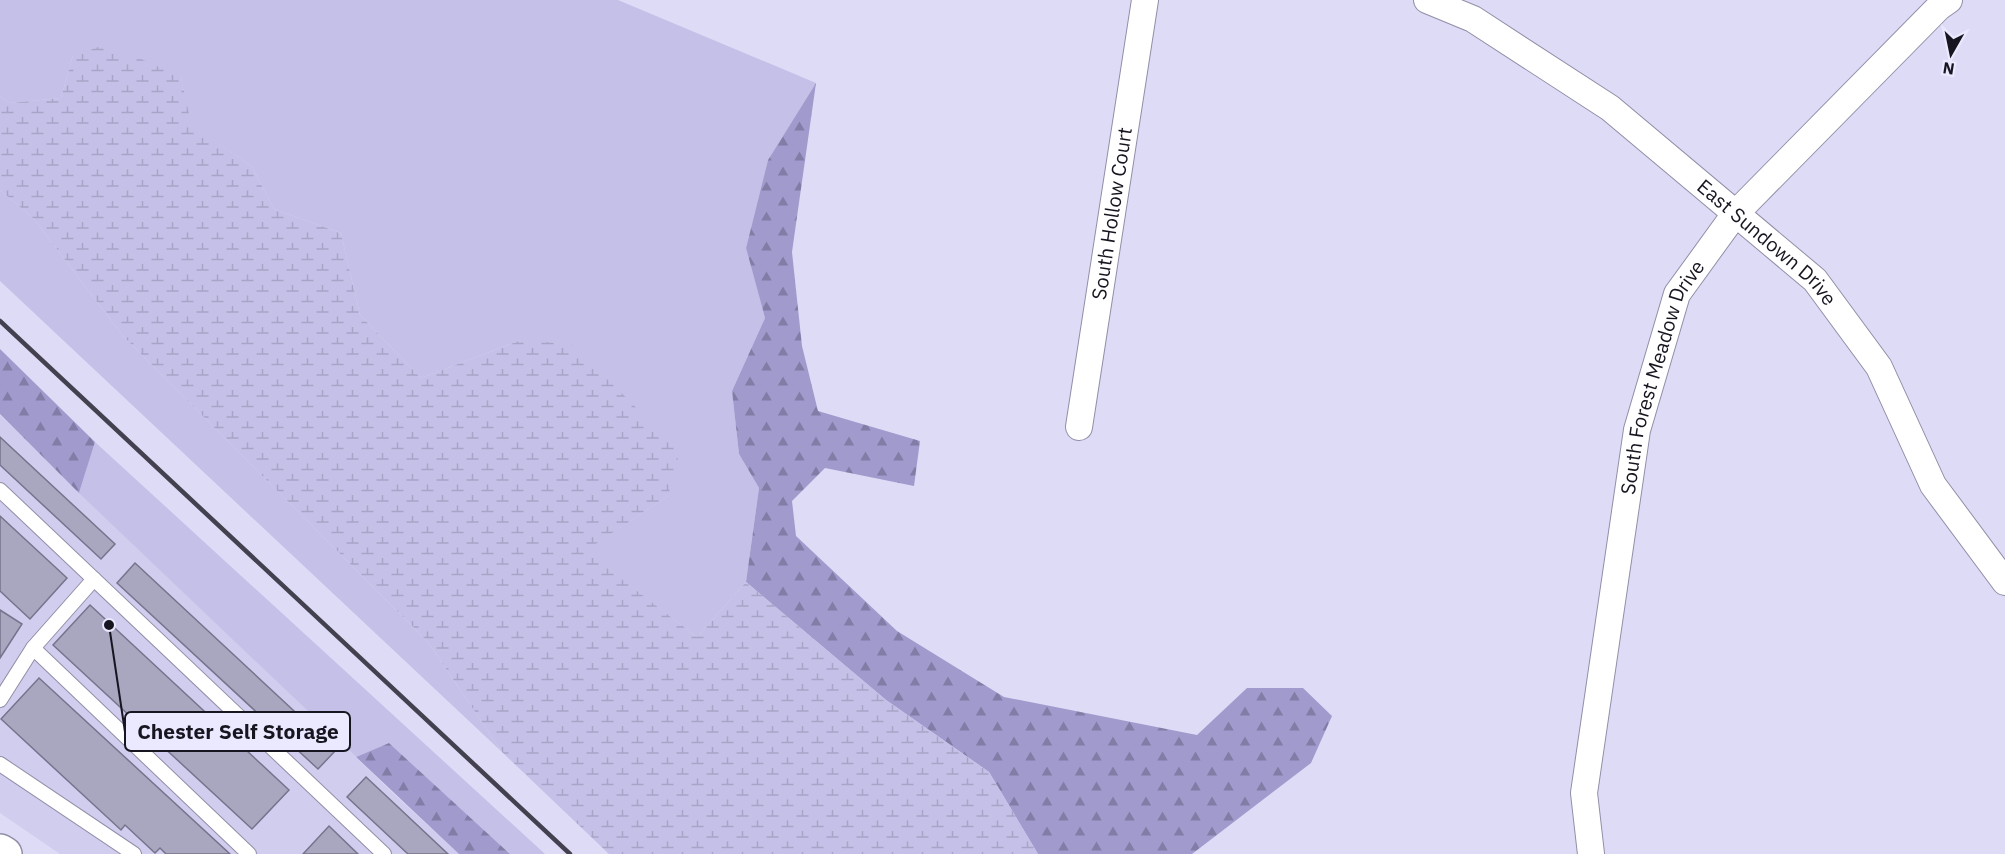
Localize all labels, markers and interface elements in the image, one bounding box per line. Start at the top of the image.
north arrow [1921,24,1981,84]
text: N [1941,58,1956,80]
street label: South Hollow Court [1085,125,1138,302]
street label: East Sundown Drive [1692,173,1843,311]
street label: South Forest Meadow Drive [1614,254,1710,496]
callout: Chester Self Storage [125,712,350,751]
text: Chester Self Storage [137,717,339,745]

